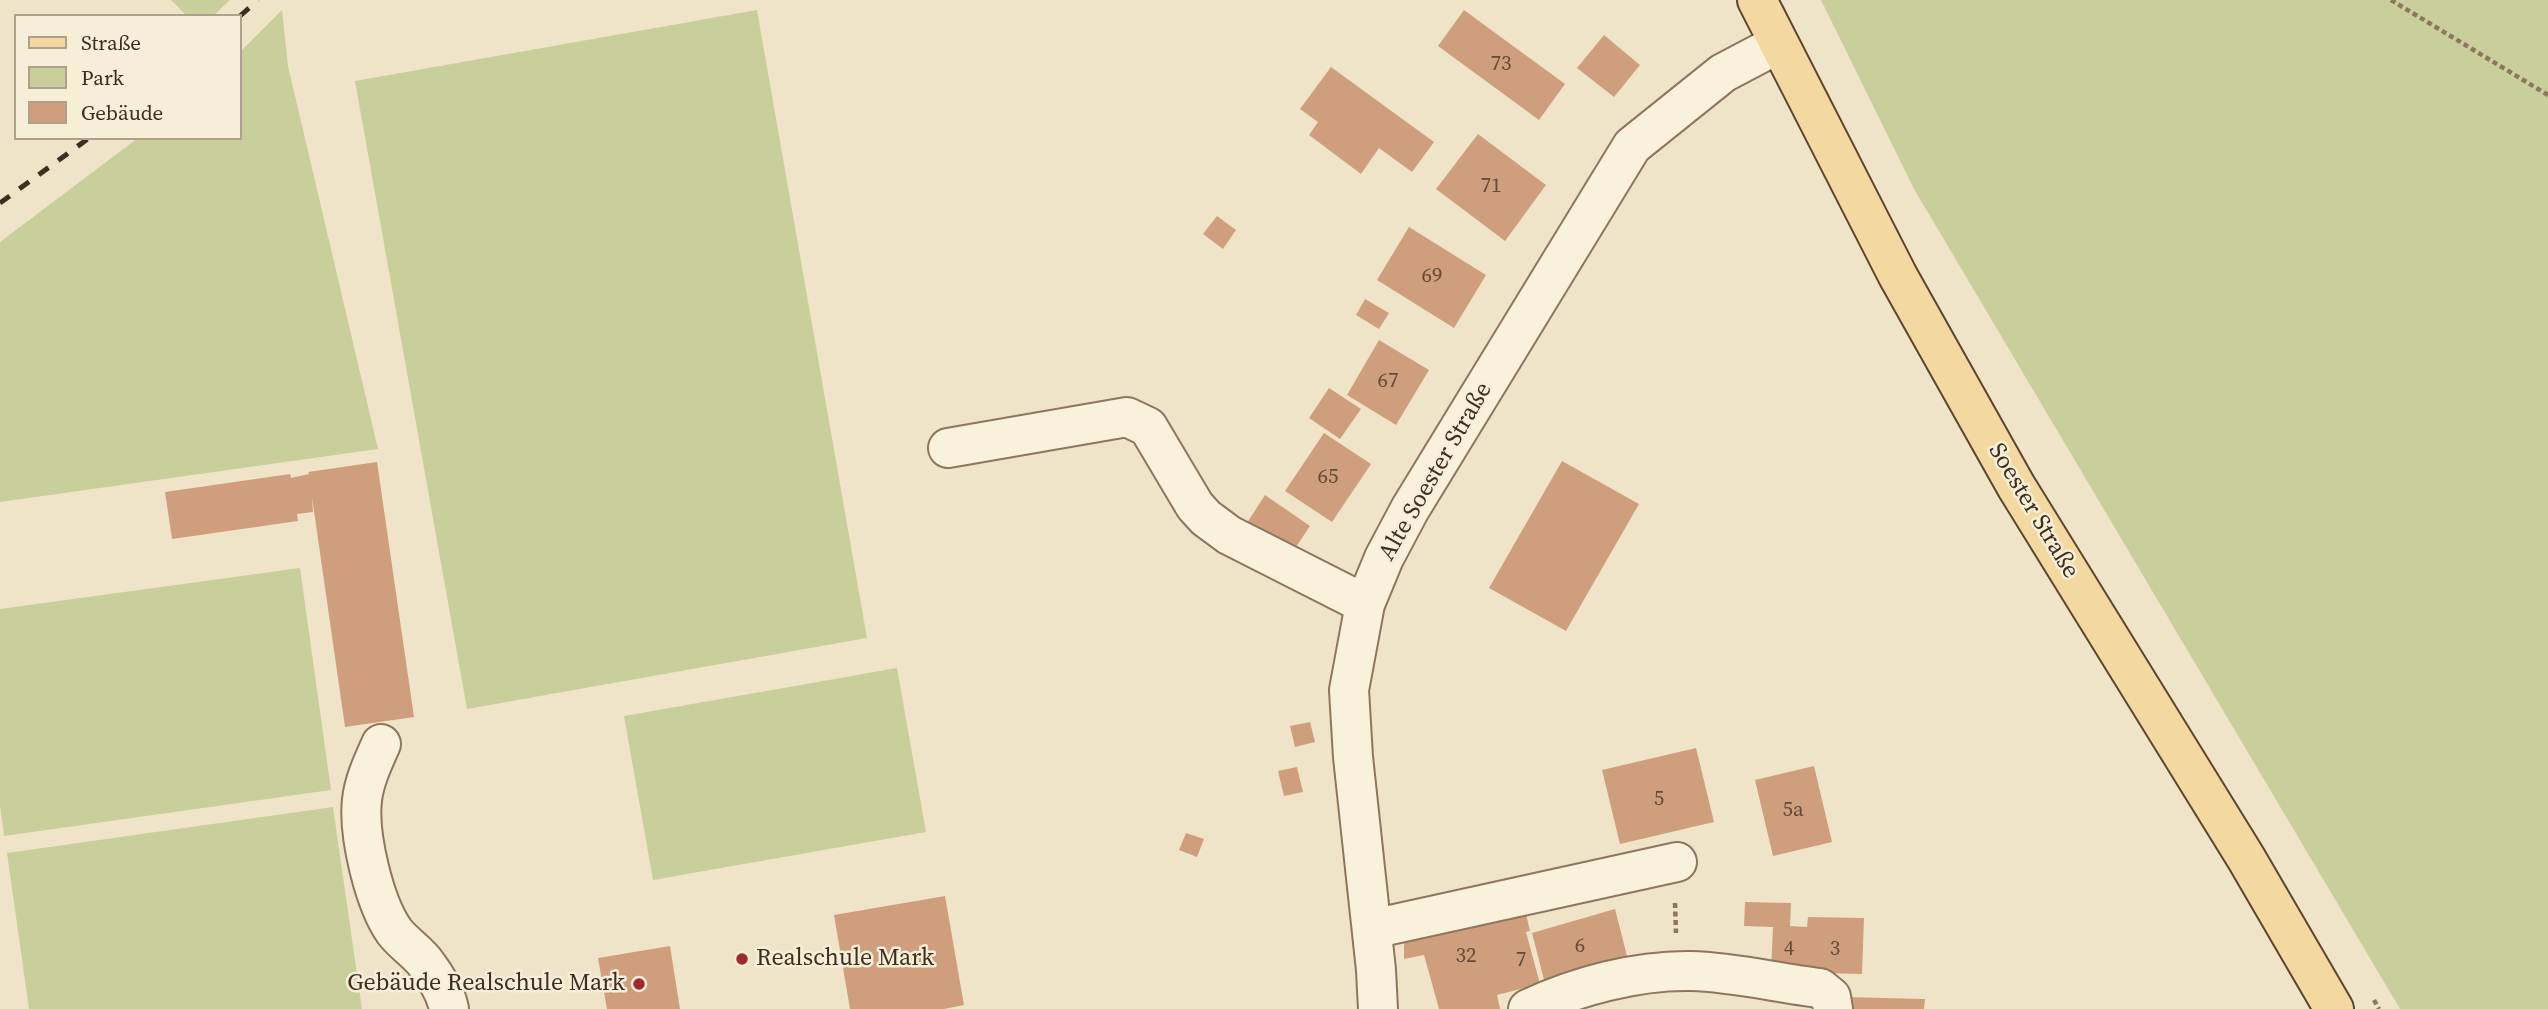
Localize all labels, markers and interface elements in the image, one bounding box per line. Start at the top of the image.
legend [14,14,242,140]
text: Straße [81,28,141,57]
house number: 73 [1491,52,1511,78]
text: Park [81,63,124,92]
text: Gebäude [81,98,163,127]
house number: 71 [1481,174,1501,200]
house number: 69 [1422,264,1442,290]
house number: 67 [1378,369,1398,395]
street label: Alte Soester Straße [1373,378,1499,566]
street label: Soester Straße [1981,438,2085,584]
house number: 65 [1318,465,1338,491]
house number: 5 [1654,787,1664,813]
house number: 5a [1782,798,1804,824]
house number: 6 [1575,934,1585,960]
house number: 4 [1784,937,1794,963]
house number: 3 [1830,937,1840,963]
house number: 32 [1456,944,1476,970]
place label: Realschule Mark [756,945,934,973]
house number: 7 [1516,948,1526,974]
marker: Realschule Mark [734,951,750,967]
place label: Gebäude Realschule Mark [347,970,625,998]
marker: Gebäude Realschule Mark [631,976,647,992]

